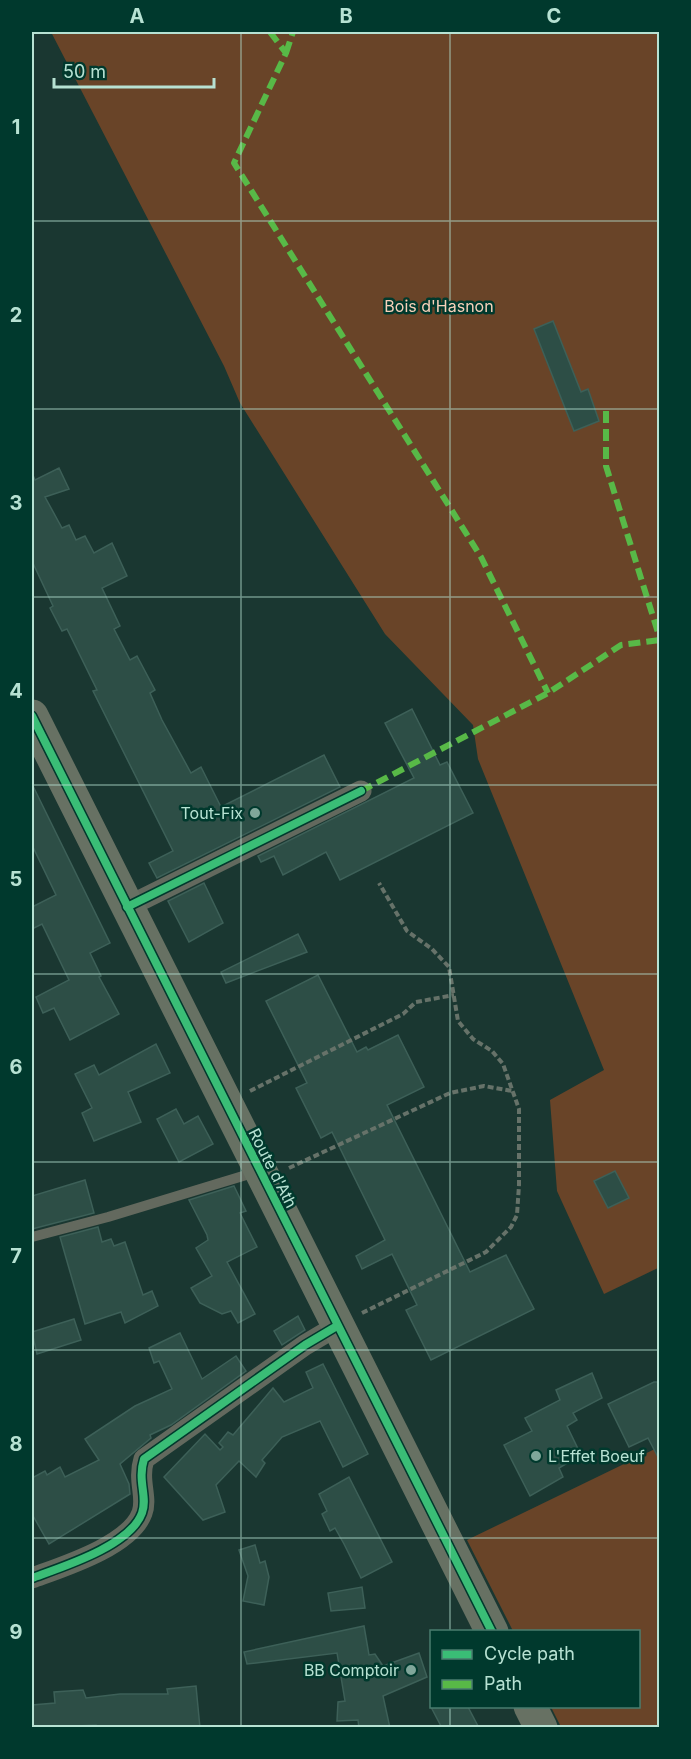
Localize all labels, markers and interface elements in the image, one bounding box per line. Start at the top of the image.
text: A [130,4,145,28]
text: B [339,4,353,28]
text: C [547,4,561,28]
scale bar [54,51,214,89]
text: 50 m [63,61,106,82]
text: 1 [12,115,20,139]
park label: Bois d'Hasnon [384,296,494,316]
text: 2 [10,303,22,327]
text: 3 [10,491,22,515]
text: 4 [9,679,23,703]
place label: Tout-Fix [181,803,243,823]
marker: Tout-Fix [248,806,262,820]
text: 5 [10,867,22,891]
text: 6 [10,1055,23,1079]
street label: Route d'Ath [244,1125,302,1211]
text: 7 [10,1244,22,1268]
text: 8 [9,1432,23,1456]
place label: L'Effet Boeuf [548,1446,645,1466]
marker: L'Effet Boeuf [529,1449,543,1463]
text: 9 [10,1620,23,1644]
legend [430,1630,640,1708]
text: Cycle path [484,1643,575,1664]
place label: BB Comptoir [304,1660,399,1680]
marker: BB Comptoir [404,1663,418,1677]
text: Path [484,1673,522,1694]

